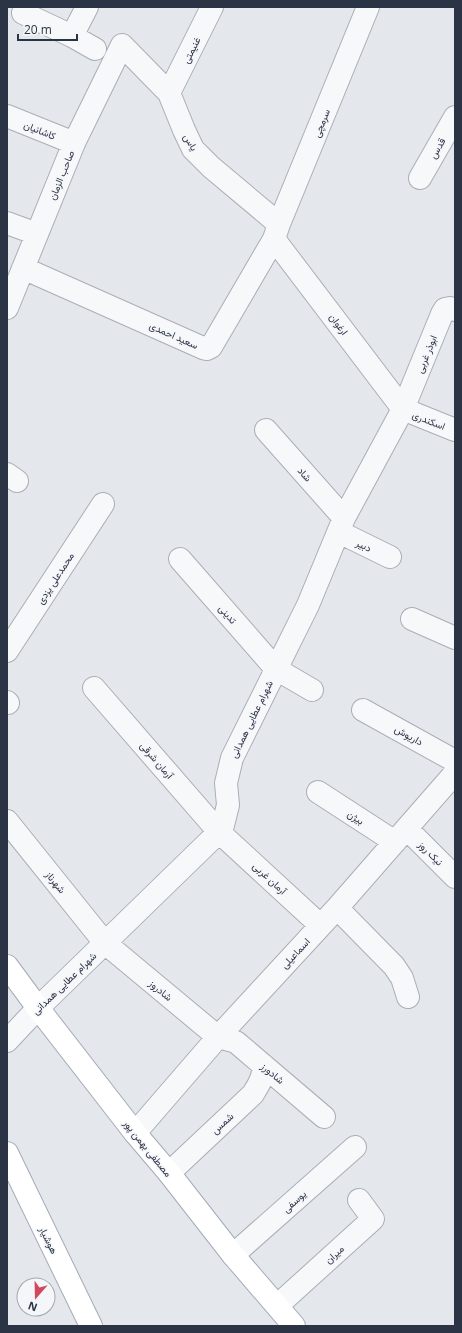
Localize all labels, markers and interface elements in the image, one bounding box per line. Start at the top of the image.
scale bar [18,16,77,42]
text: 20 m [24,21,52,38]
street label: غنیمتی [178,34,204,66]
street label: سرمچی [309,107,334,140]
street label: کاشانیان [22,117,59,143]
street label: یاس [180,131,202,153]
street label: قدس [426,135,449,161]
street label: صاحب الزمان [45,148,77,202]
street label: ارغوان [326,310,352,338]
street label: سعید احمدی [147,318,201,352]
street label: ابوذر غربی [412,333,440,375]
street label: اسکندری [410,407,448,433]
street label: شاد [295,464,315,484]
street label: دبیر [353,535,374,555]
street label: محمدعلی یزدی [33,549,77,607]
street label: تدینی [216,601,240,627]
street label: شهرام عطایی همدانی [226,678,276,760]
street label: داریوش [392,721,426,749]
street label: آرمان شرقی [137,739,177,782]
street label: بیژن [345,806,367,828]
street label: نیک روز [415,837,447,869]
street label: آرمان غربی [250,859,290,898]
street label: شهرناز [42,867,69,896]
street label: اسماعیلی [277,935,313,971]
street label: شهرام عطایی همدانی [29,948,99,1017]
street label: شادروز [146,975,176,1004]
street label: شادورز [258,1058,288,1087]
street label: شمس [208,1109,236,1137]
street label: مصطفی بهمن پور [119,1116,175,1180]
street label: یوسفی [279,1186,309,1215]
street label: هوشیار [36,1223,62,1256]
street label: میران [321,1242,347,1266]
north arrow [16,1277,56,1317]
text: N [26,1298,39,1315]

